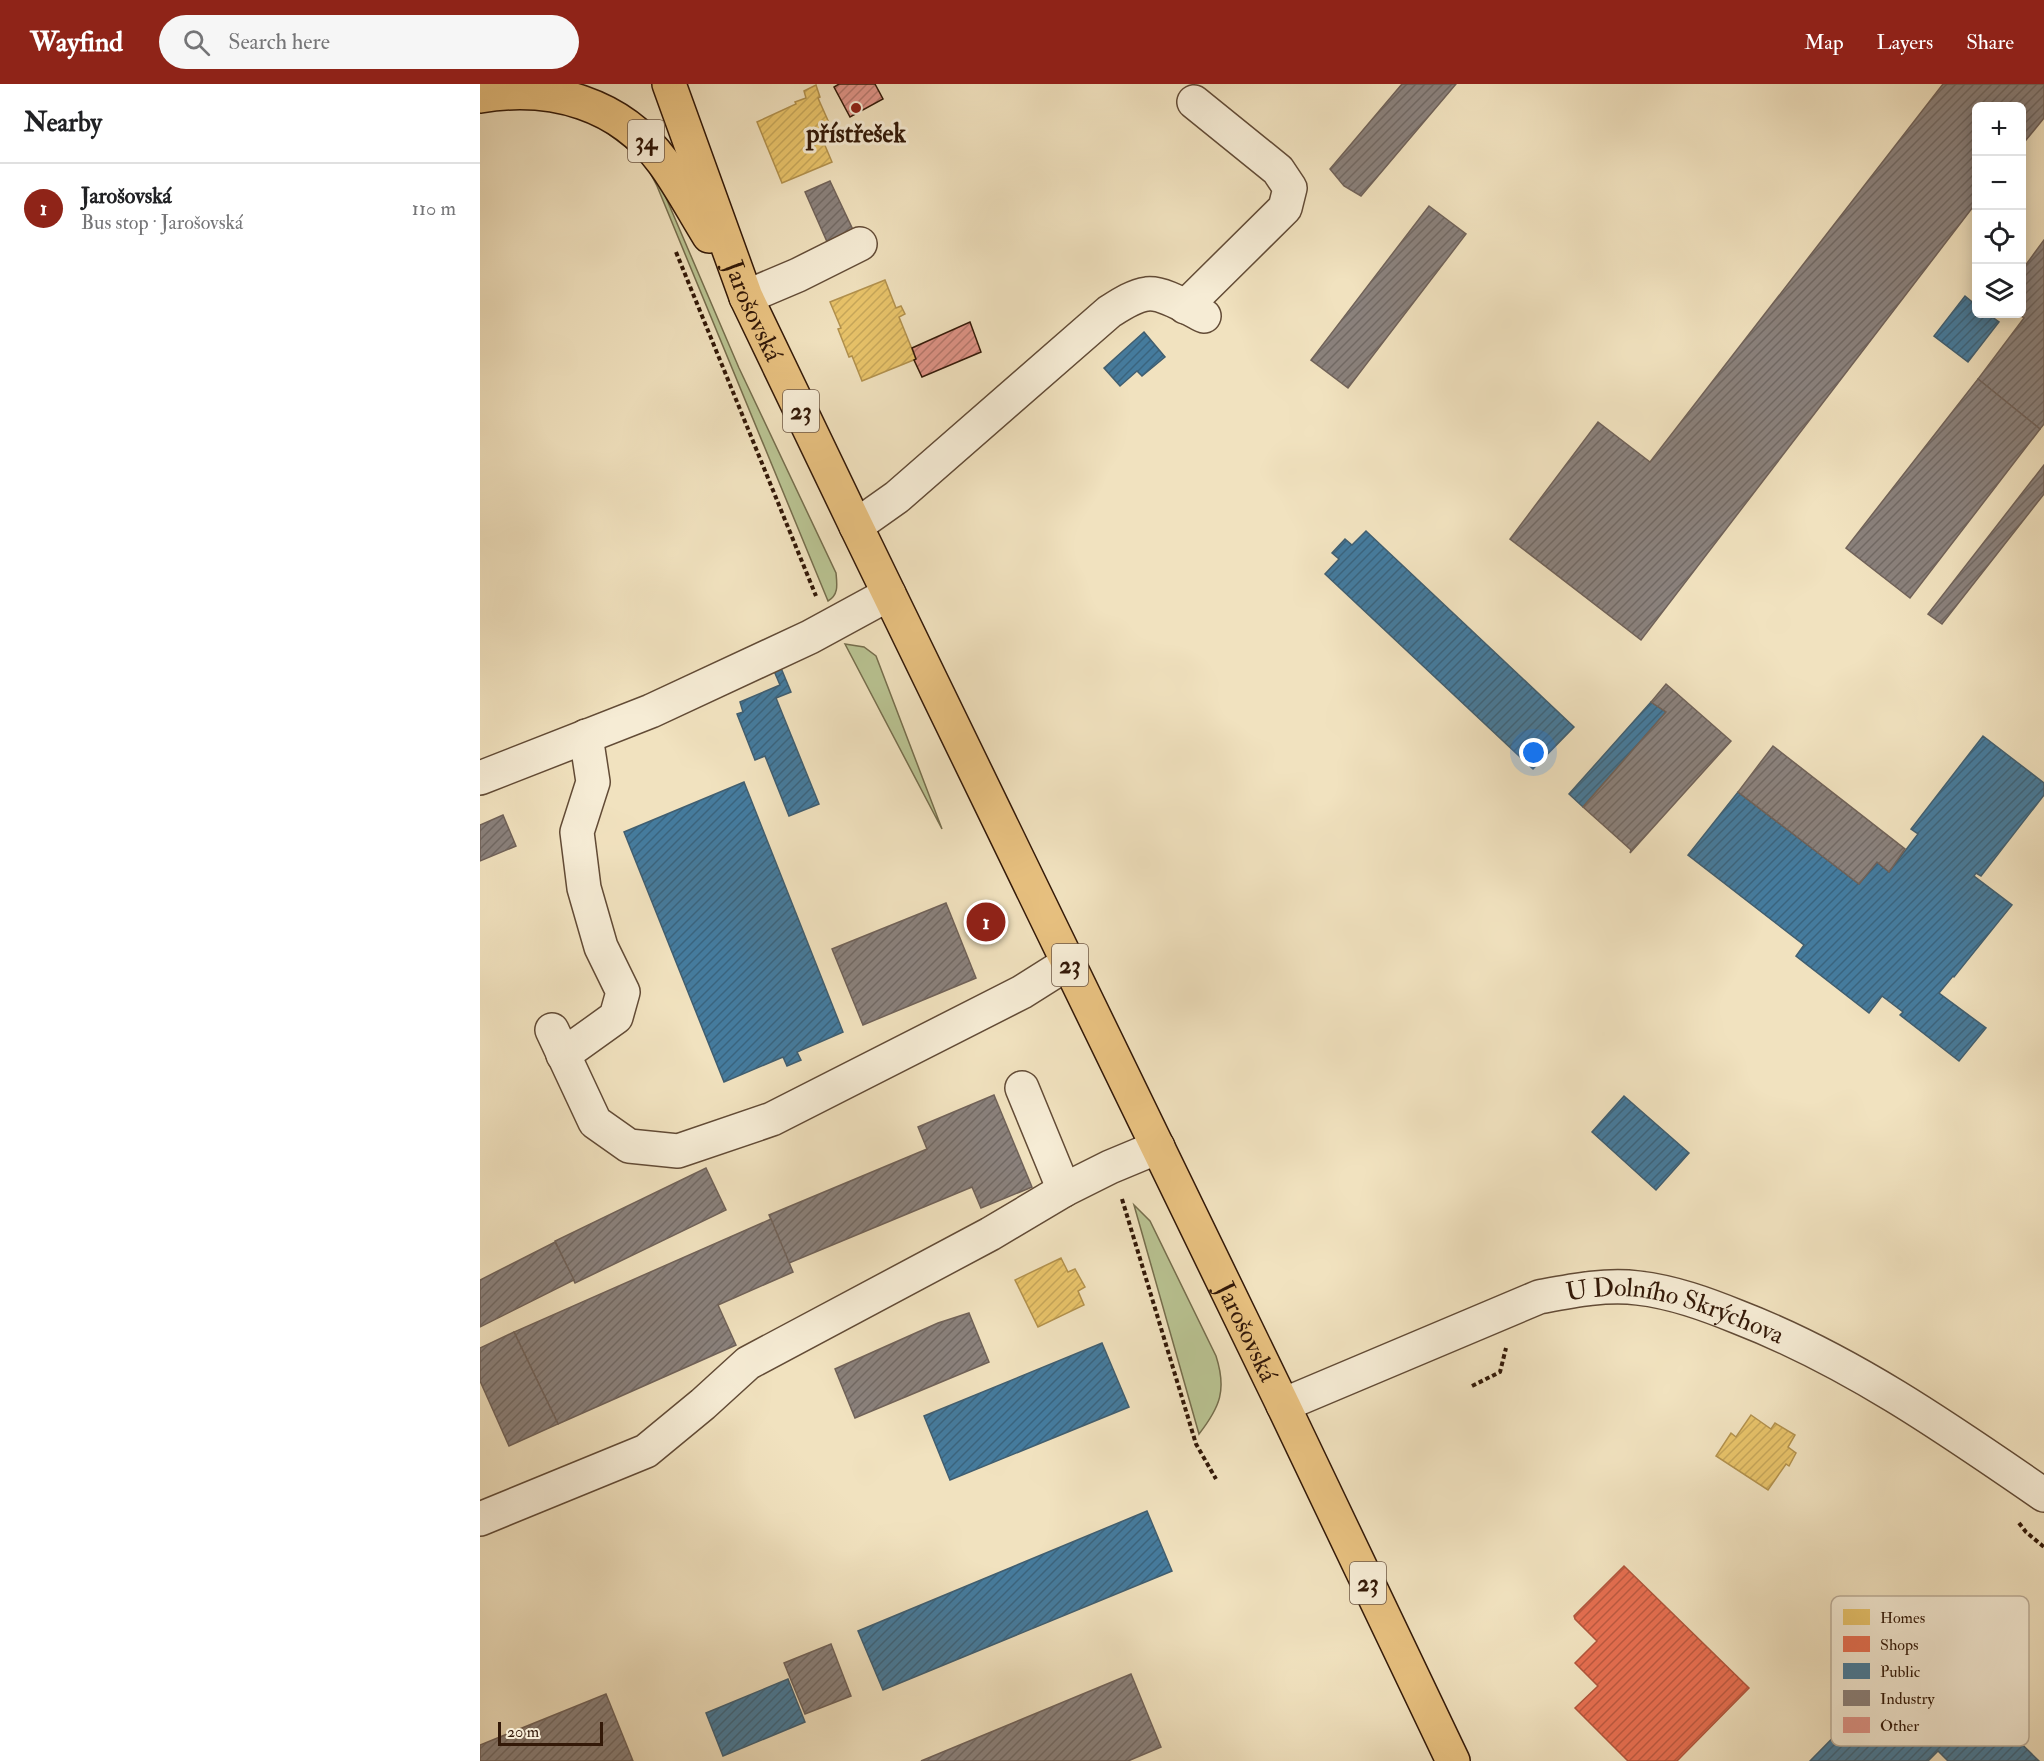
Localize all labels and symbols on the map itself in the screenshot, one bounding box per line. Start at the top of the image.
marker: přístřešek [849,101,863,115]
place label: přístřešek [805,118,906,151]
road number: 34 [628,120,664,162]
street label: Jarošovská [717,255,790,367]
road number: 23 [783,390,819,432]
your location [1519,738,1548,767]
pin: 1 [966,900,1006,944]
road number: 23 [1052,944,1088,986]
street label: U Dolního Skrýchova [1564,1272,1789,1352]
street label: Jarošovská [1208,1276,1284,1387]
road number: 23 [1350,1562,1386,1604]
legend [1831,1596,2029,1746]
text: Homes [1880,1608,1925,1628]
text: Shops [1880,1635,1919,1656]
text: Public [1880,1662,1921,1682]
text: Industry [1880,1689,1935,1709]
text: Other [1880,1716,1919,1736]
scale bar [498,1719,603,1746]

